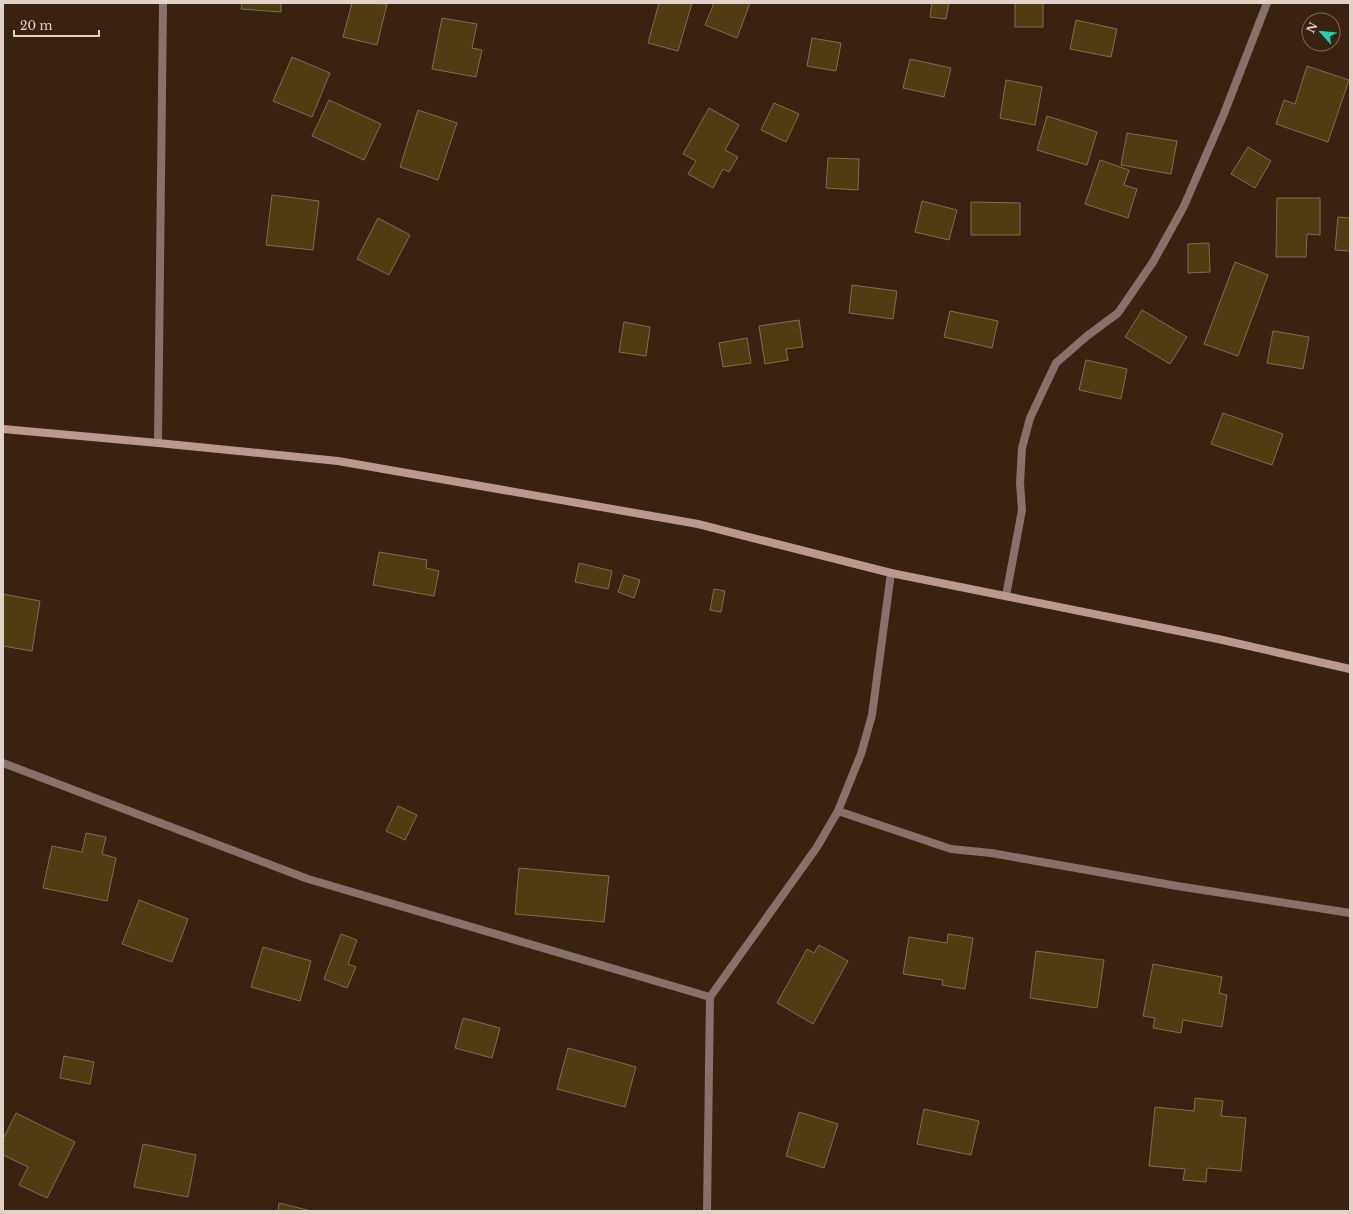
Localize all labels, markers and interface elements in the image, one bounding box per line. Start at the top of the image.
scale bar [14,12,99,38]
north arrow [1301,12,1341,52]
text: 20 m [20,18,52,33]
text: N [1304,19,1321,35]

